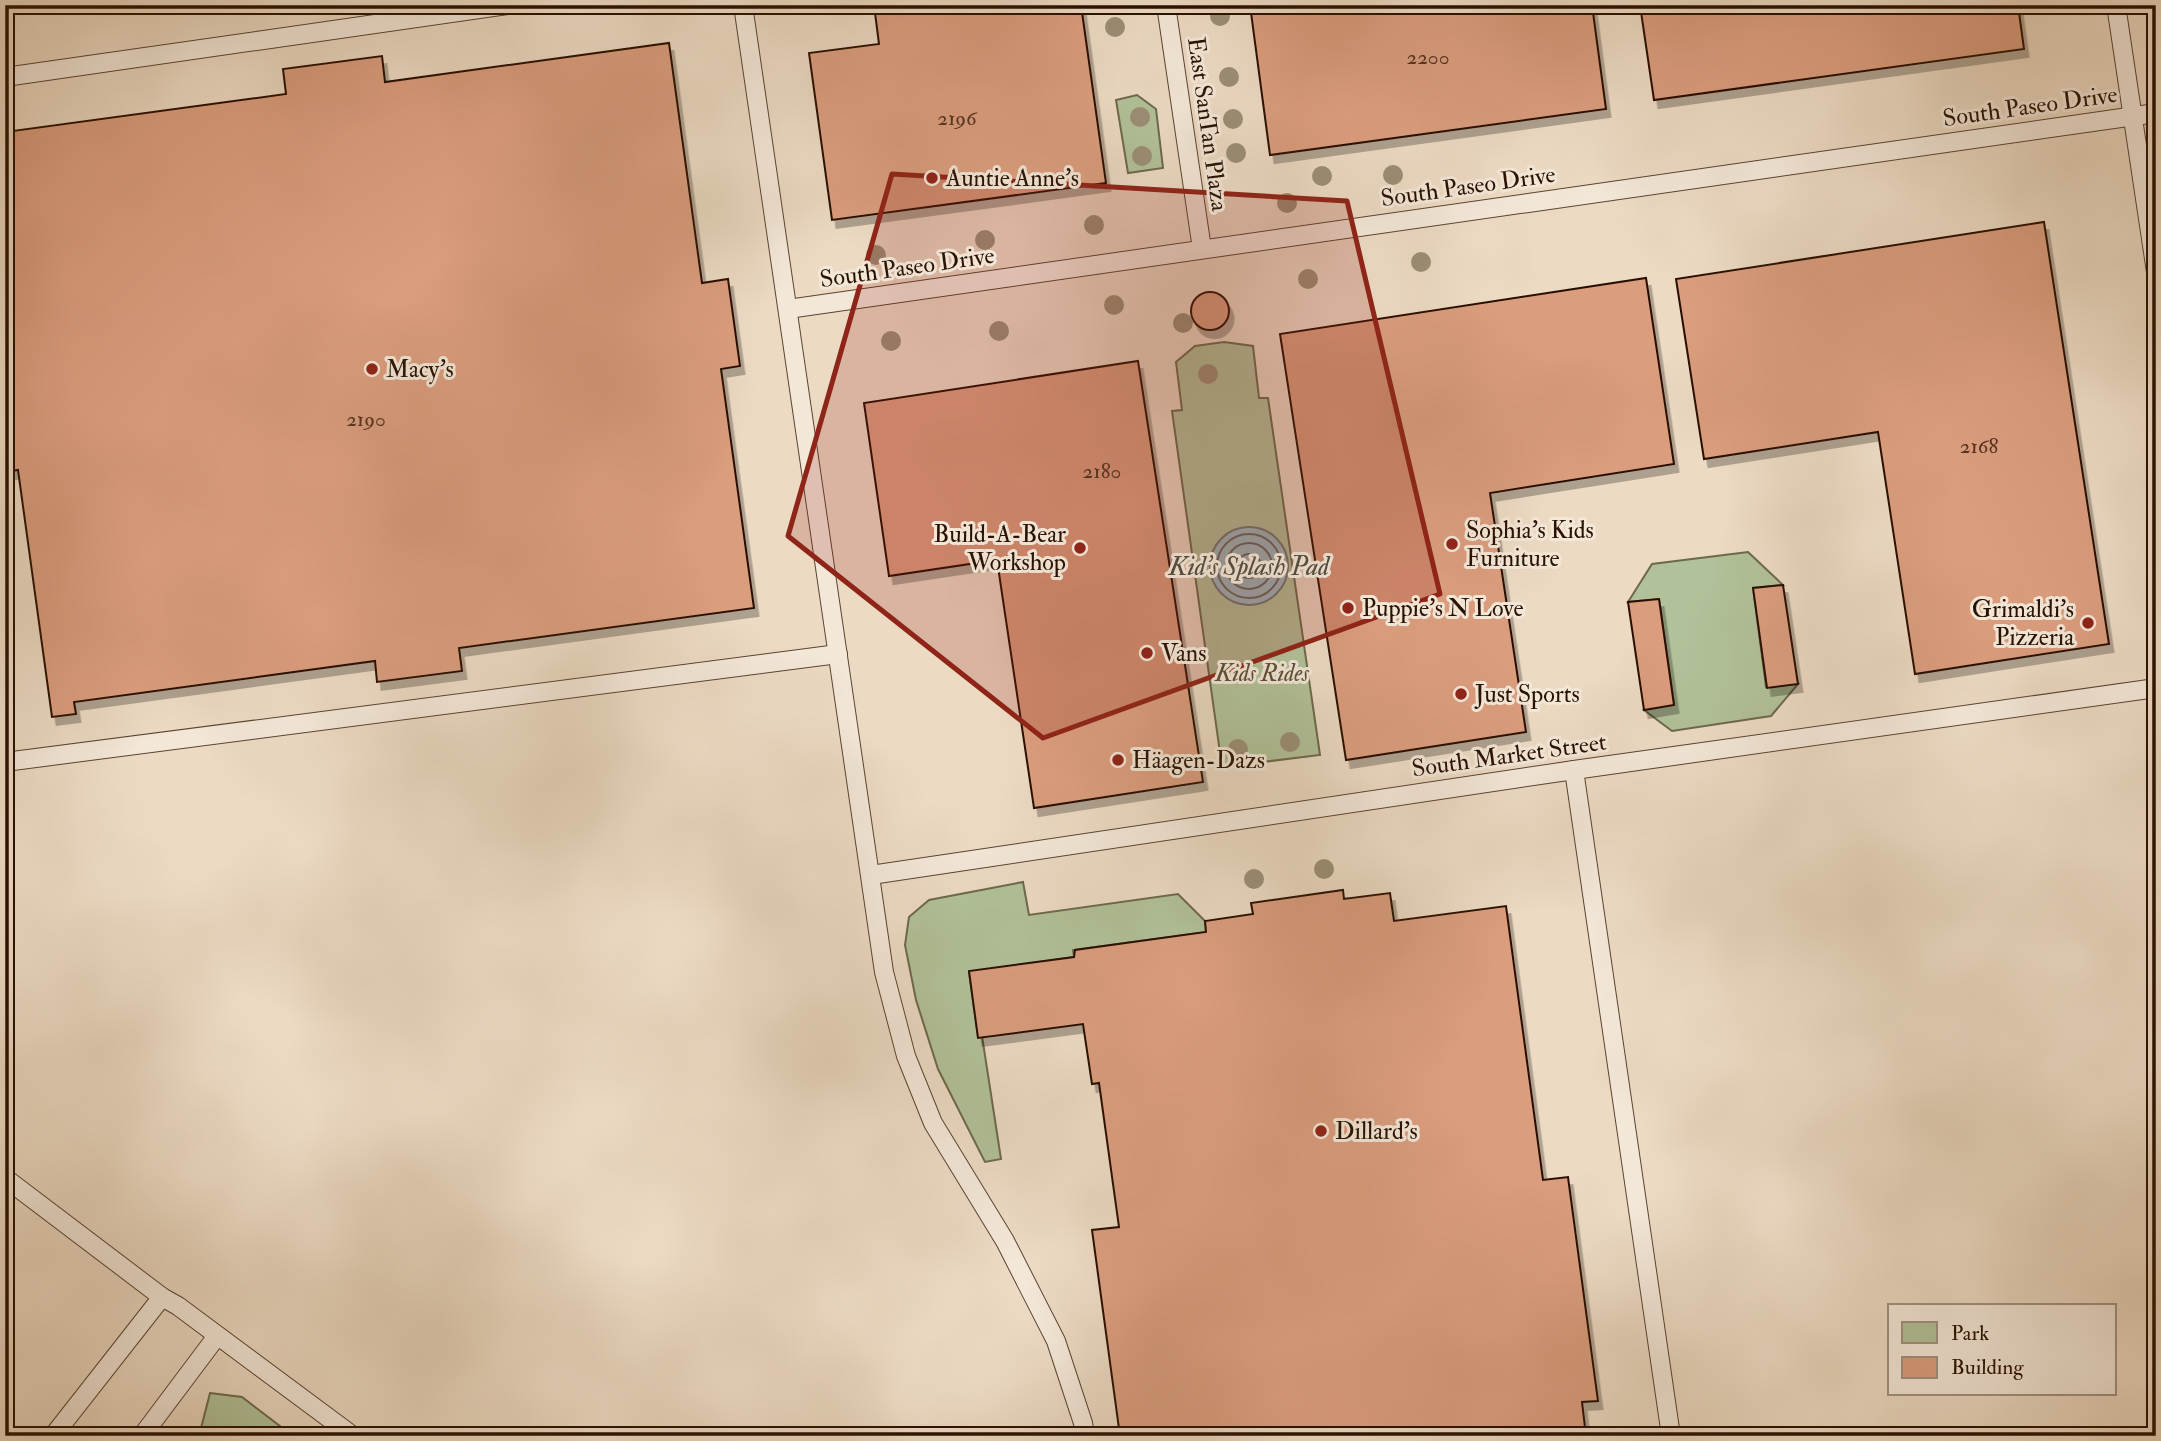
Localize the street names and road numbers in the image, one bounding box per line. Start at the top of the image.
street label: East SanTan Plaza [1180,35,1235,214]
street label: South Paseo Drive [1941,79,2119,134]
street label: South Paseo Drive [1379,159,1557,214]
street label: South Paseo Drive [818,240,996,295]
street label: South Market Street [1410,726,1609,785]

